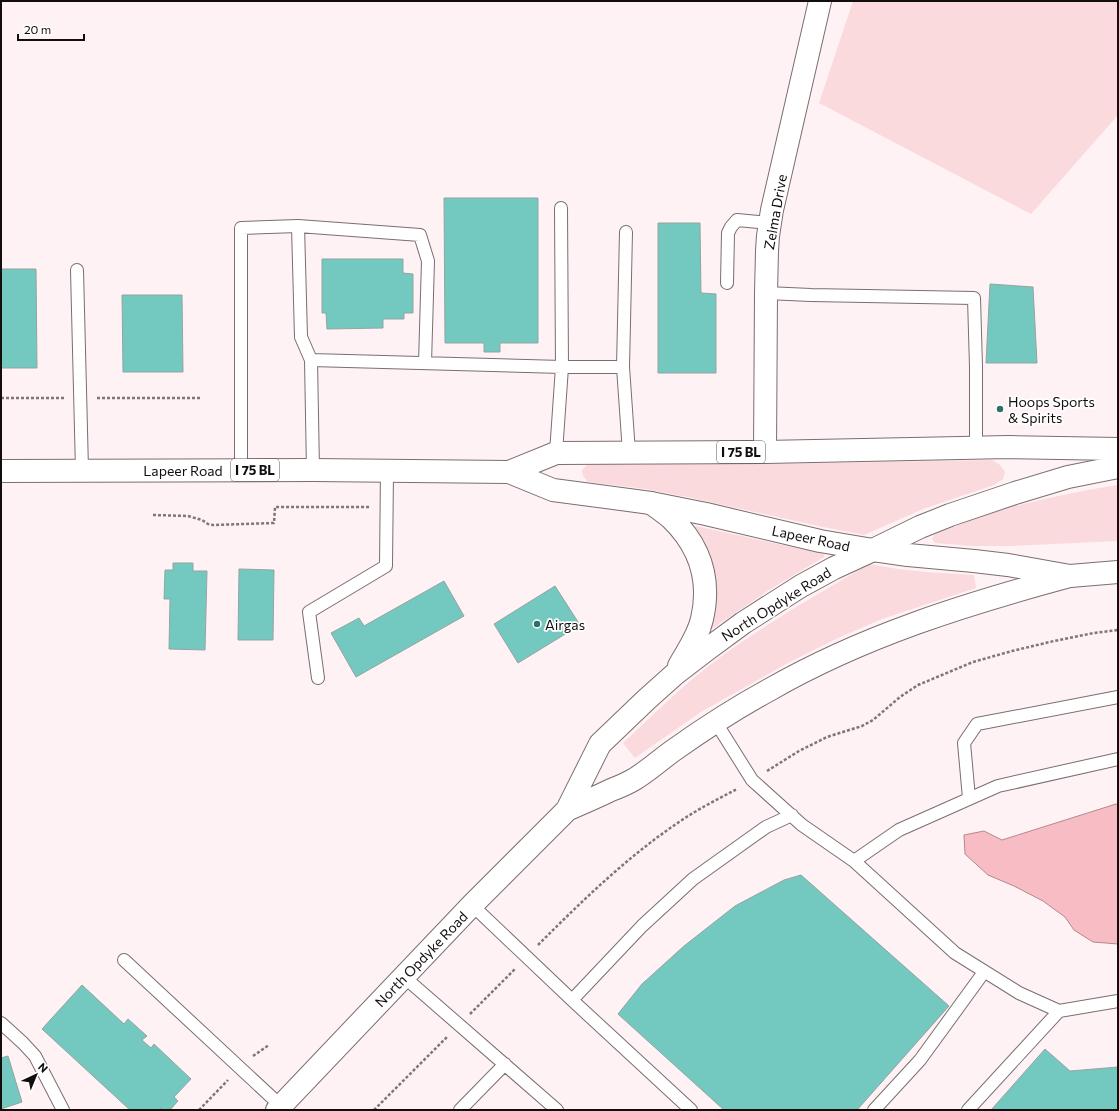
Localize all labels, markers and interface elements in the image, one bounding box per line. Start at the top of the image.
scale bar [18,16,84,42]
text: 20 m [24,22,51,36]
street label: Zelma Drive [760,173,790,251]
place label: Hoops Sports & Spirits [1008,393,1095,426]
marker: Hoops Sports & Spirits [995,404,1005,414]
road number: I 75 BL [717,441,765,463]
road number: I 75 BL [231,459,279,481]
street label: Lapeer Road [143,462,223,479]
street label: Lapeer Road [770,521,852,555]
street label: North Opdyke Road [718,563,834,645]
place label: Airgas [545,616,585,633]
marker: Airgas [532,619,542,629]
street label: North Opdyke Road [371,908,471,1010]
north arrow [16,1055,56,1095]
text: N [36,1060,51,1075]

